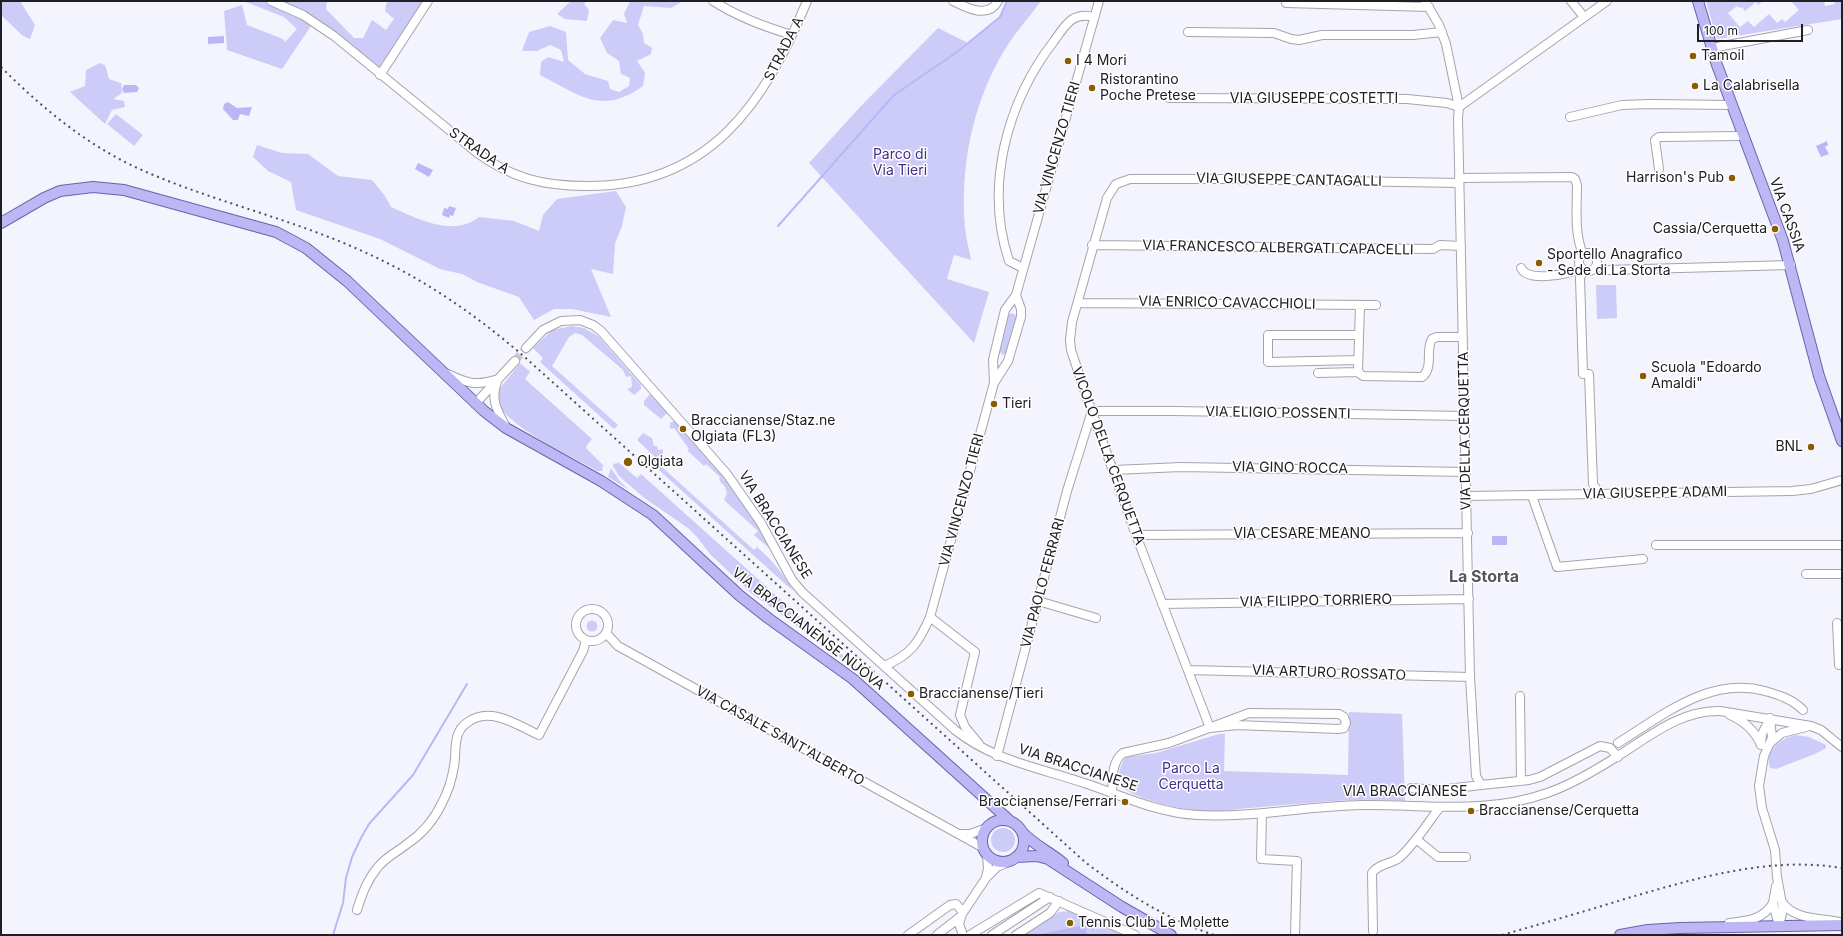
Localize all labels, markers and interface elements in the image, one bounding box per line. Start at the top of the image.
street label: STRADA A [761,14,807,84]
scale bar [1699,16,1805,42]
text: 100 m [1704,23,1738,38]
place label: Tamoil [1701,48,1744,64]
marker: Tamoil [1688,51,1698,61]
place label: I 4 Mori [1076,53,1127,69]
marker: I 4 Mori [1063,56,1073,66]
place label: Ristorantino Poche Pretese [1100,72,1196,104]
place label: La Calabrisella [1703,78,1800,94]
street label: VIA VINCENZO TIERI [1030,80,1084,216]
marker: La Calabrisella [1690,81,1700,91]
marker: Ristorantino Poche Pretese [1087,83,1097,93]
street label: VIA GIUSEPPE COSTETTI [1230,91,1398,107]
street label: STRADA A [446,124,512,178]
park label: Parco di Via Tieri [873,147,927,180]
street label: VIA GIUSEPPE CANTAGALLI [1196,170,1382,190]
place label: Harrison's Pub [1626,170,1724,186]
marker: Harrison's Pub [1727,173,1737,183]
street label: VIA CASSIA [1766,175,1808,255]
place label: Cassia/Cerquetta [1653,221,1767,237]
marker: Cassia/Cerquetta [1770,224,1780,234]
street label: VIA FRANCESCO ALBERGATI CAPACELLI [1142,237,1414,259]
place label: Sportello Anagrafico - Sede di La Storta [1547,247,1683,280]
marker: Sportello Anagrafico - Sede di La Storta [1534,258,1544,268]
street label: VIA ENRICO CAVACCHIOLI [1138,293,1316,313]
street label: VIA DELLA CERQUETTA [1455,352,1475,510]
place label: Scuola "Edoardo Amaldi" [1651,360,1762,392]
street label: VICOLO DELLA CERQUETTA [1068,365,1148,547]
marker: Scuola "Edoardo Amaldi" [1638,371,1648,381]
place label: Tieri [1002,396,1031,412]
marker: Tieri [989,399,999,409]
street label: VIA ELIGIO POSSENTI [1205,403,1351,423]
place label: Braccianense/Staz.ne Olgiata (FL3) [691,413,836,446]
marker: Braccianense/Staz.ne Olgiata (FL3) [678,424,688,434]
street label: VIA VINCENZO TIERI [936,432,988,568]
place label: BNL [1775,439,1803,455]
marker: BNL [1806,442,1816,452]
place label: Olgiata [637,454,683,470]
marker: Olgiata [622,456,634,468]
street label: VIA GINO ROCCA [1232,459,1348,477]
street label: VIA BRACCIANESE [735,468,815,582]
street label: VIA GIUSEPPE ADAMI [1583,483,1727,503]
street label: VIA PAOLO FERRARI [1018,516,1068,650]
street label: VIA CESARE MEANO [1233,526,1371,542]
street label: VIA BRACCIANENSE NUOVA [729,564,887,694]
district label: La Storta [1449,567,1519,587]
street label: VIA FILIPPO TORRIERO [1240,591,1392,611]
street label: VIA ARTURO ROSSATO [1252,662,1406,684]
street label: VIA CASALE SANT'ALBERTO [693,683,867,789]
place label: Braccianense/Tieri [919,686,1043,702]
marker: Braccianense/Tieri [906,689,916,699]
street label: VIA BRACCIANESE [1016,741,1140,795]
park label: Parco La Cerquetta [1158,761,1224,794]
street label: VIA BRACCIANESE [1343,784,1467,800]
place label: Braccianense/Ferrari [979,794,1117,810]
marker: Braccianense/Ferrari [1120,797,1130,807]
place label: Braccianense/Cerquetta [1479,803,1639,819]
marker: Braccianense/Cerquetta [1466,806,1476,816]
place label: Tennis Club Le Molette [1078,915,1229,931]
marker: Tennis Club Le Molette [1065,918,1075,928]

